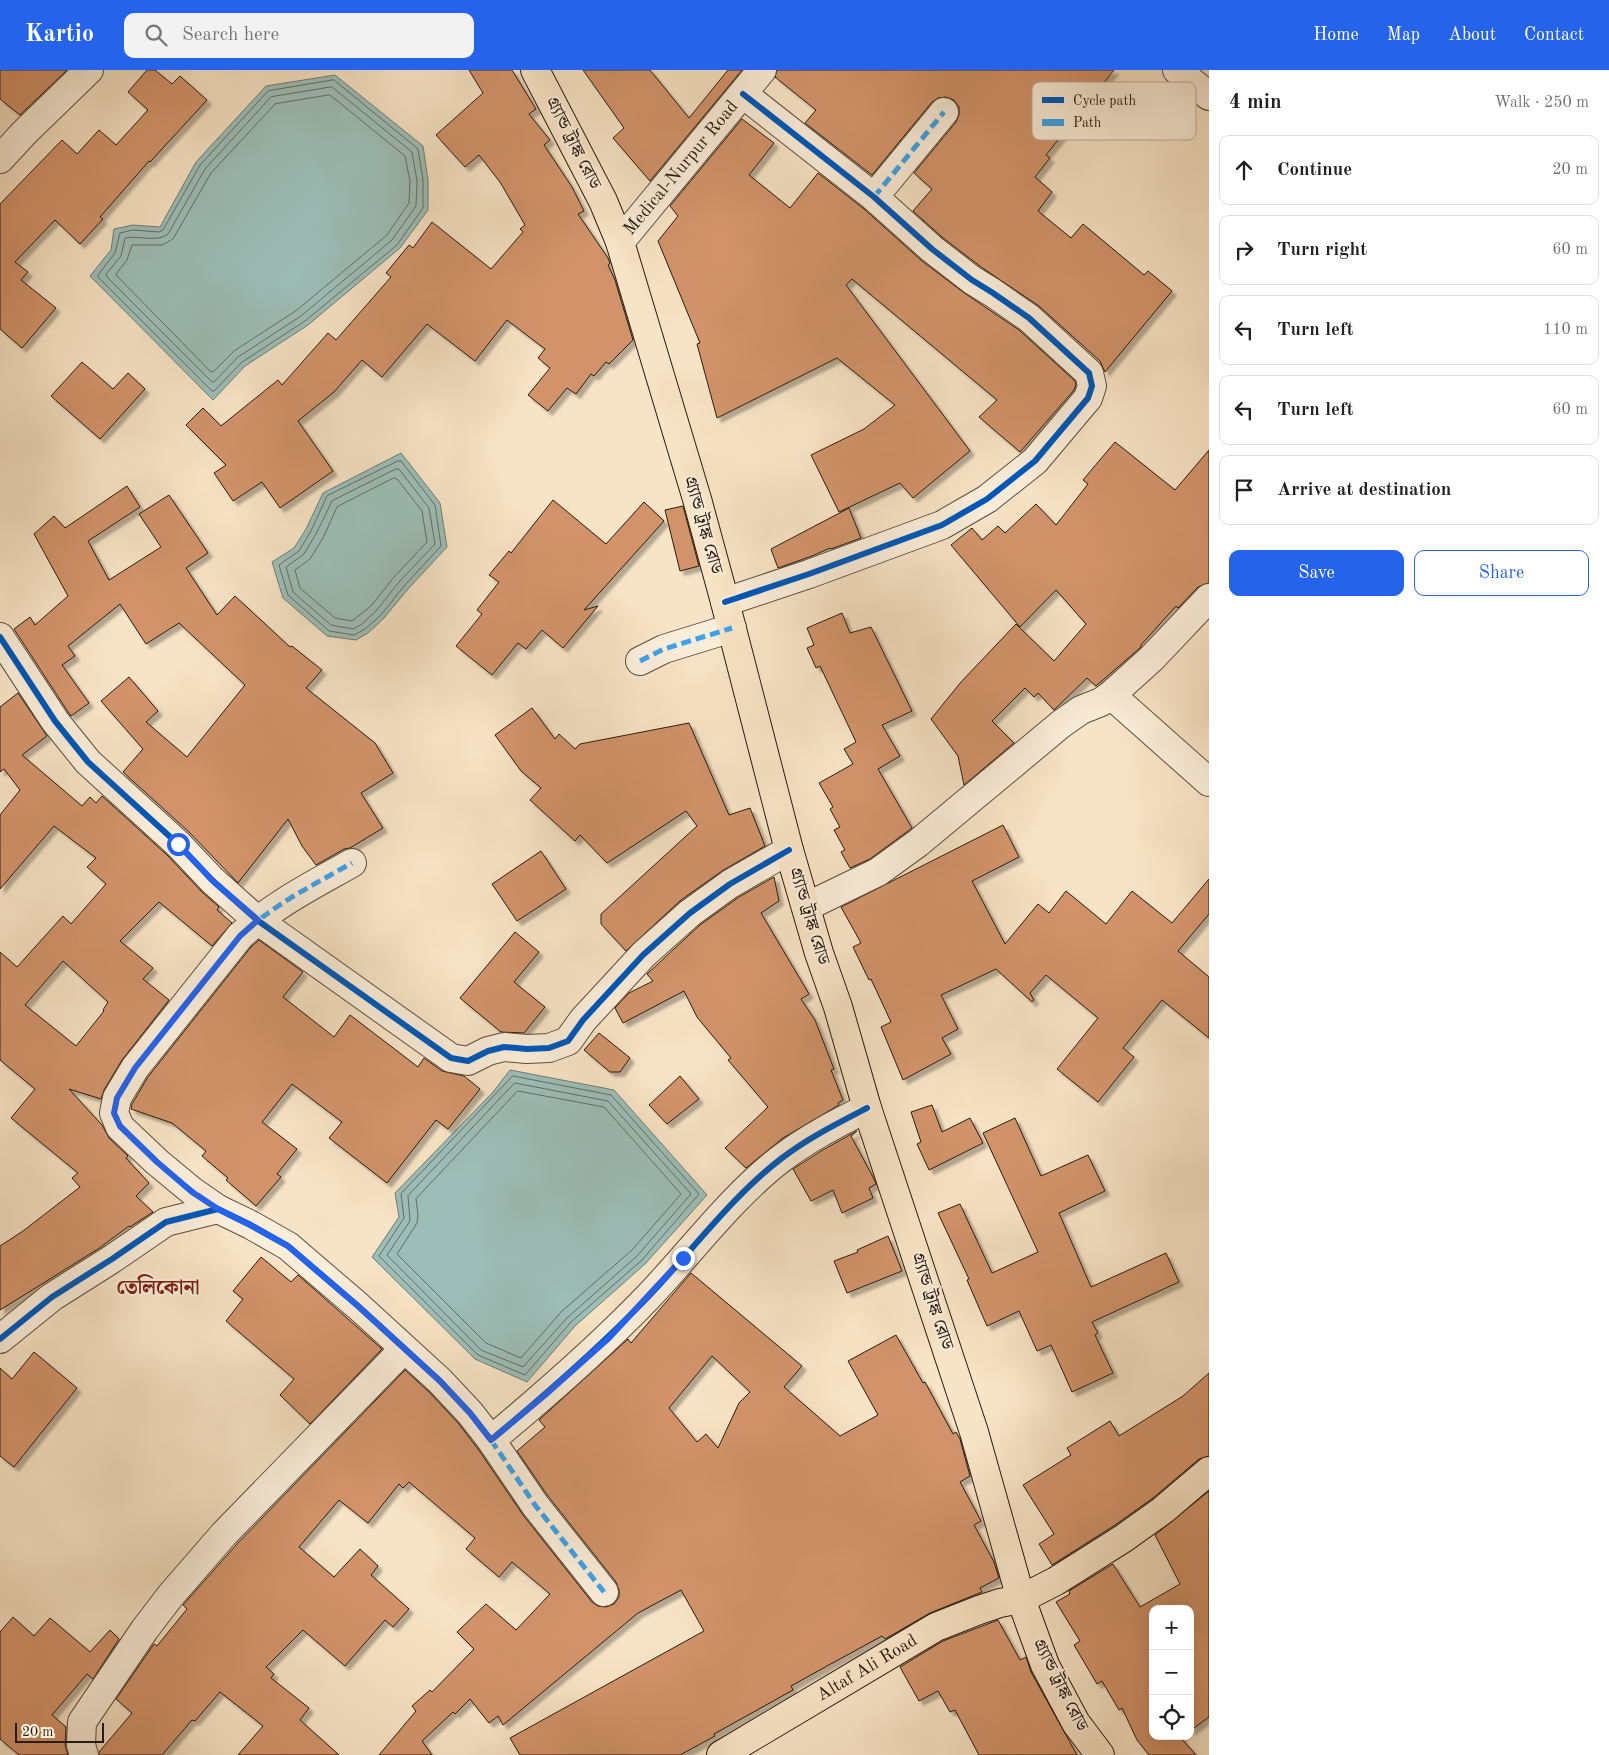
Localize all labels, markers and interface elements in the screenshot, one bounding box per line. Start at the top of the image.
search box [124,13,474,58]
icon: search [142,21,170,49]
text: Kartio [25,23,94,47]
text: Search here [182,26,279,45]
text: Home [1313,26,1359,44]
text: Map [1387,26,1420,44]
text: About [1448,26,1496,44]
text: Contact [1524,26,1584,44]
legend [1032,82,1196,140]
text: 4 min [1229,92,1282,113]
street label: গ্র্যান্ড ট্রাঙ্ক রোড [542,93,607,193]
text: Cycle path [1073,94,1136,108]
text: Walk · 250 m [1494,95,1589,111]
street label: Medical-Nurpur Road [621,97,742,239]
text: Path [1073,116,1102,130]
icon: ahead [1230,156,1258,184]
text: Continue [1277,161,1352,180]
text: 20 m [1552,162,1588,178]
icon: right [1230,236,1258,264]
text: Turn right [1277,241,1367,260]
text: 60 m [1552,242,1588,258]
icon: left [1230,316,1258,344]
text: Turn left [1277,321,1354,340]
text: 110 m [1543,322,1588,338]
icon: left [1230,396,1258,424]
text: Turn left [1277,401,1354,420]
text: 60 m [1552,402,1588,418]
street label: গ্র্যান্ড ট্রাঙ্ক রোড [680,473,729,577]
icon: arrive [1230,476,1258,504]
text: Arrive at destination [1277,481,1451,500]
button: Save [1229,550,1404,596]
button: Share [1414,550,1589,596]
route start [167,833,190,856]
street label: গ্র্যান্ড ট্রাঙ্ক রোড [786,864,835,968]
route end [672,1247,695,1270]
street label: গ্র্যান্ড ট্রাঙ্ক রোড [908,1249,959,1353]
district label: তেলিকোনা [116,1274,200,1299]
map controls [1149,1605,1194,1740]
button: + [1149,1605,1194,1650]
street label: Altaf Ali Road [814,1631,920,1705]
street label: গ্র্যান্ড ট্রাঙ্ক রোড [1029,1635,1094,1735]
button: − [1149,1650,1194,1695]
button: locate [1149,1695,1194,1740]
scale bar [15,1720,104,1743]
text: 20 m [22,1725,53,1739]

